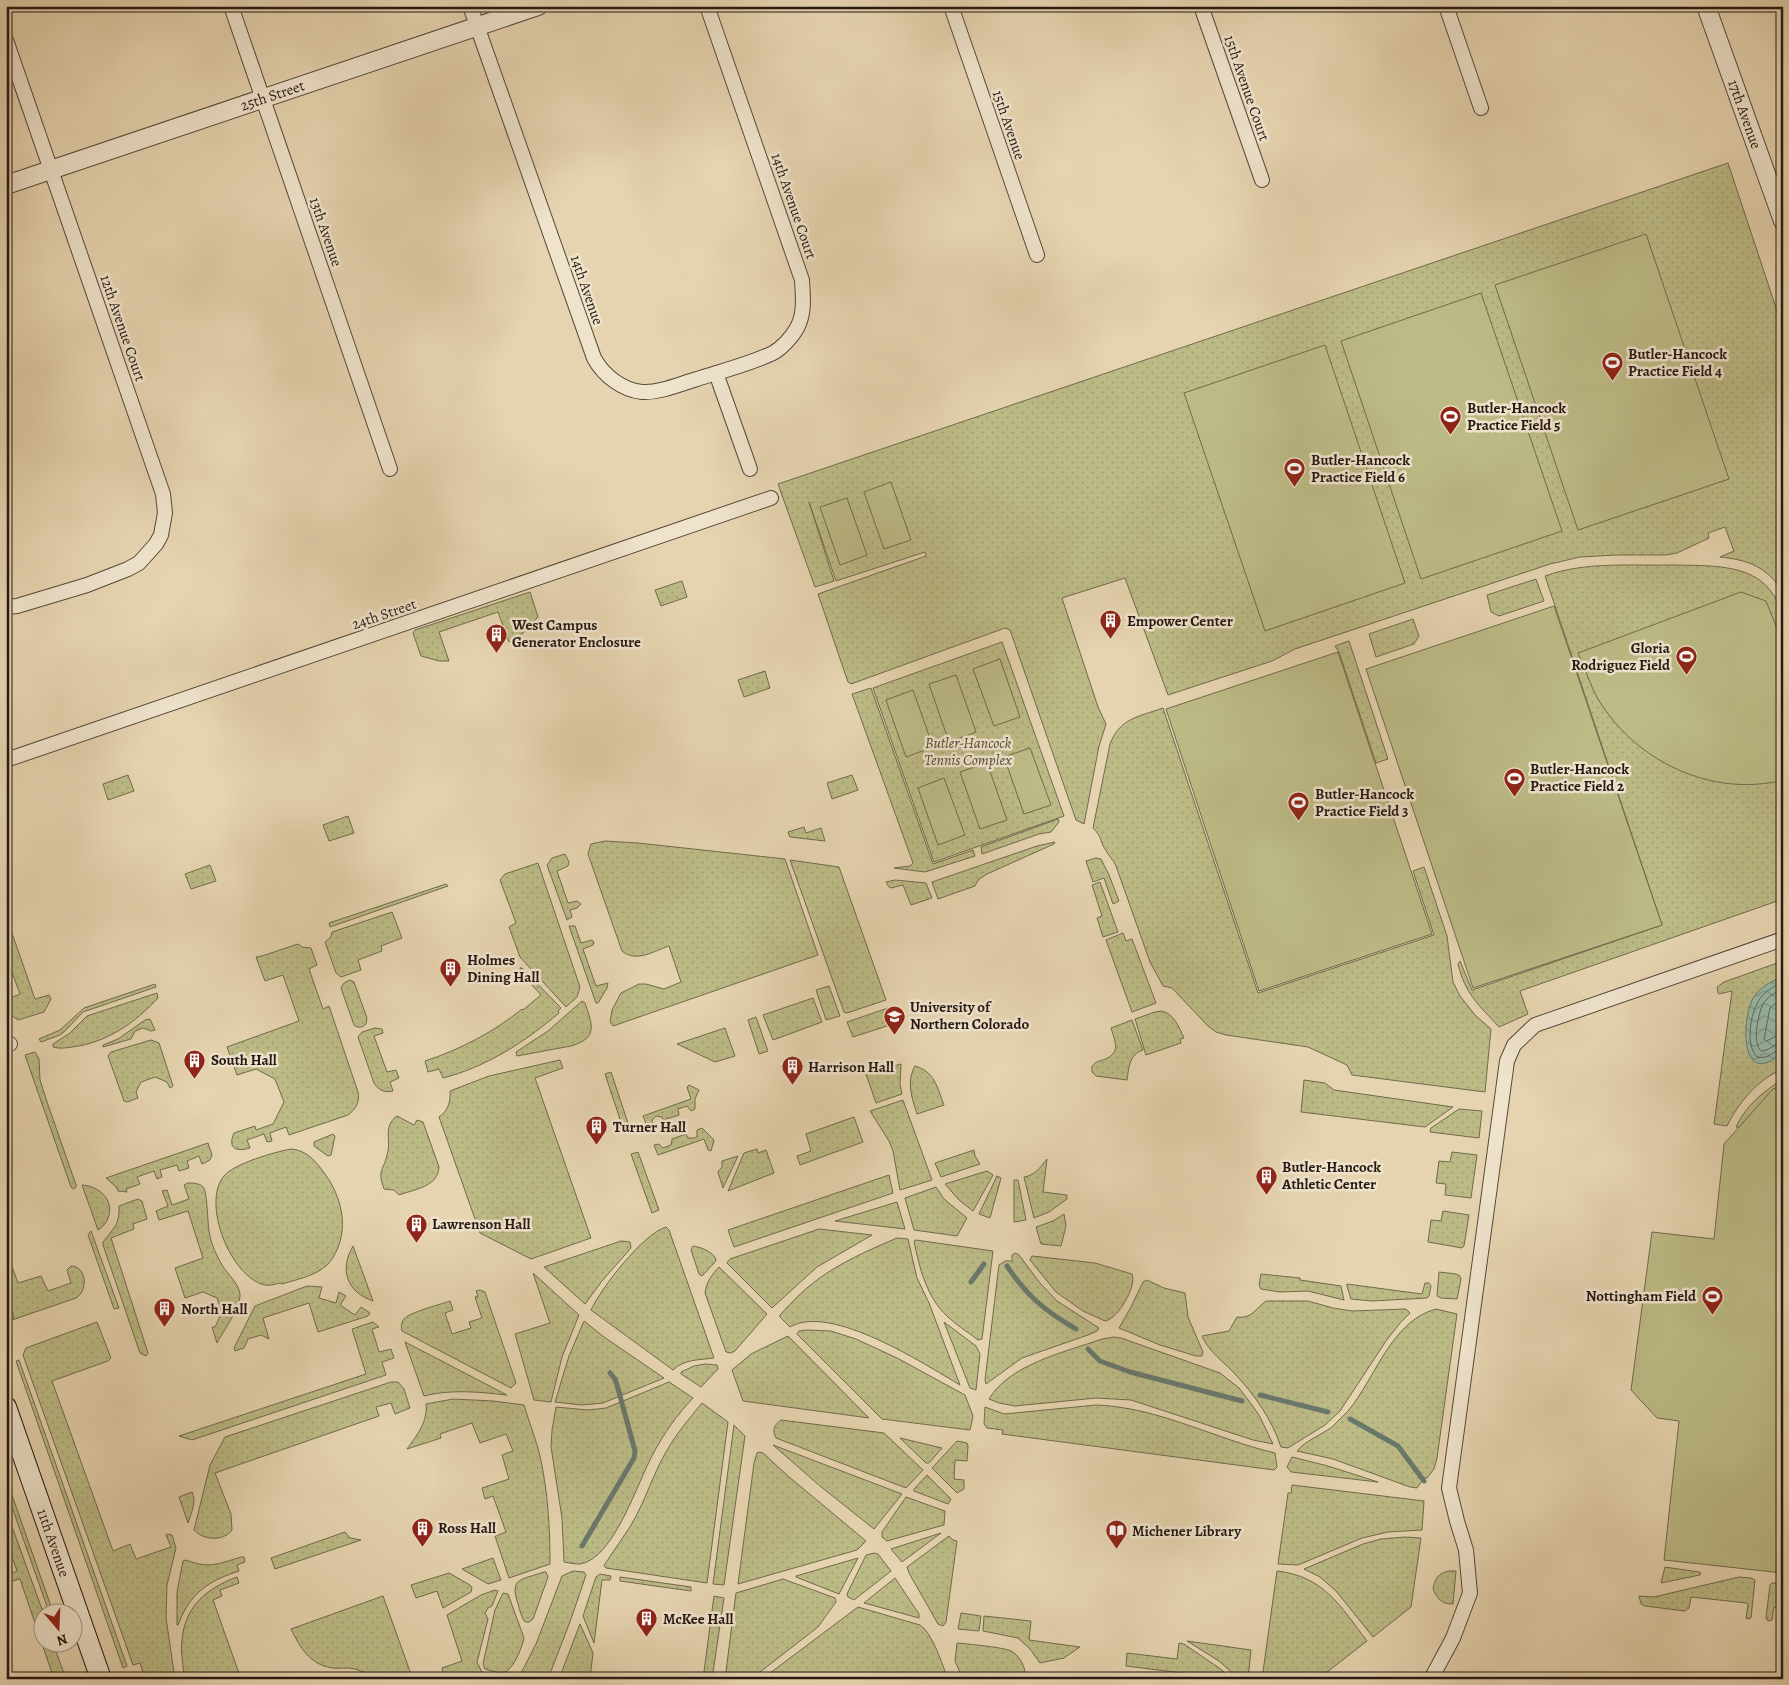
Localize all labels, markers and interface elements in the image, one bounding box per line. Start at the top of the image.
street label: 15th Avenue Court [1220,32,1274,144]
street label: 25th Street [238,75,307,115]
street label: 17th Avenue [1723,77,1766,152]
street label: 15th Avenue [988,88,1030,163]
street label: 14th Avenue Court [766,150,822,262]
street label: 13th Avenue [305,195,347,270]
street label: 14th Avenue [566,252,608,328]
street label: 12th Avenue Court [95,272,151,384]
place label: Butler-Hancock Practice Field 4 [1628,344,1727,381]
sports icon: Butler-Hancock Practice Field 4 [1600,351,1624,382]
place label: Butler-Hancock Practice Field 5 [1467,398,1566,435]
sports icon: Butler-Hancock Practice Field 5 [1439,405,1463,436]
place label: Butler-Hancock Practice Field 6 [1311,450,1410,487]
sports icon: Butler-Hancock Practice Field 6 [1283,457,1307,488]
street label: 24th Street [349,594,419,634]
building icon: Empower Center [1099,609,1123,640]
place label: Empower Center [1127,611,1233,631]
place label: West Campus Generator Enclosure [511,615,641,652]
building icon: West Campus Generator Enclosure [484,622,508,653]
place label: Gloria Rodriguez Field [1571,638,1671,675]
sports icon: Gloria Rodriguez Field [1674,645,1698,676]
park label: Butler-Hancock Tennis Complex [924,733,1013,770]
place label: Butler-Hancock Practice Field 2 [1530,759,1629,796]
sports icon: Butler-Hancock Practice Field 2 [1502,766,1526,797]
place label: Butler-Hancock Practice Field 3 [1315,784,1414,821]
sports icon: Butler-Hancock Practice Field 3 [1287,791,1311,822]
place label: Holmes Dining Hall [467,950,539,987]
building icon: Holmes Dining Hall [439,957,463,988]
place label: University of Northern Colorado [910,997,1030,1034]
school or university icon: University of Northern Colorado [882,1004,906,1035]
building icon: South Hall [183,1048,207,1079]
place label: South Hall [211,1050,277,1070]
building icon: Harrison Hall [780,1055,804,1086]
place label: Harrison Hall [808,1057,894,1077]
building icon: Turner Hall [585,1115,609,1146]
place label: Turner Hall [613,1117,686,1137]
place label: Butler-Hancock Athletic Center [1281,1157,1381,1194]
building icon: Butler-Hancock Athletic Center [1254,1164,1278,1195]
building icon: Lawrenson Hall [404,1212,428,1243]
place label: Lawrenson Hall [432,1214,530,1234]
sports icon: Nottingham Field [1700,1284,1724,1315]
place label: Nottingham Field [1586,1286,1697,1306]
building icon: North Hall [153,1297,177,1328]
place label: North Hall [181,1299,247,1319]
street label: 11th Avenue [32,1506,75,1580]
building icon: Ross Hall [410,1516,434,1547]
place label: Ross Hall [438,1518,496,1538]
library icon: Michener Library [1104,1519,1128,1550]
place label: Michener Library [1132,1521,1242,1541]
north arrow [32,1602,82,1652]
building icon: McKee Hall [635,1607,659,1638]
place label: McKee Hall [663,1609,733,1629]
text: N [54,1629,70,1650]

